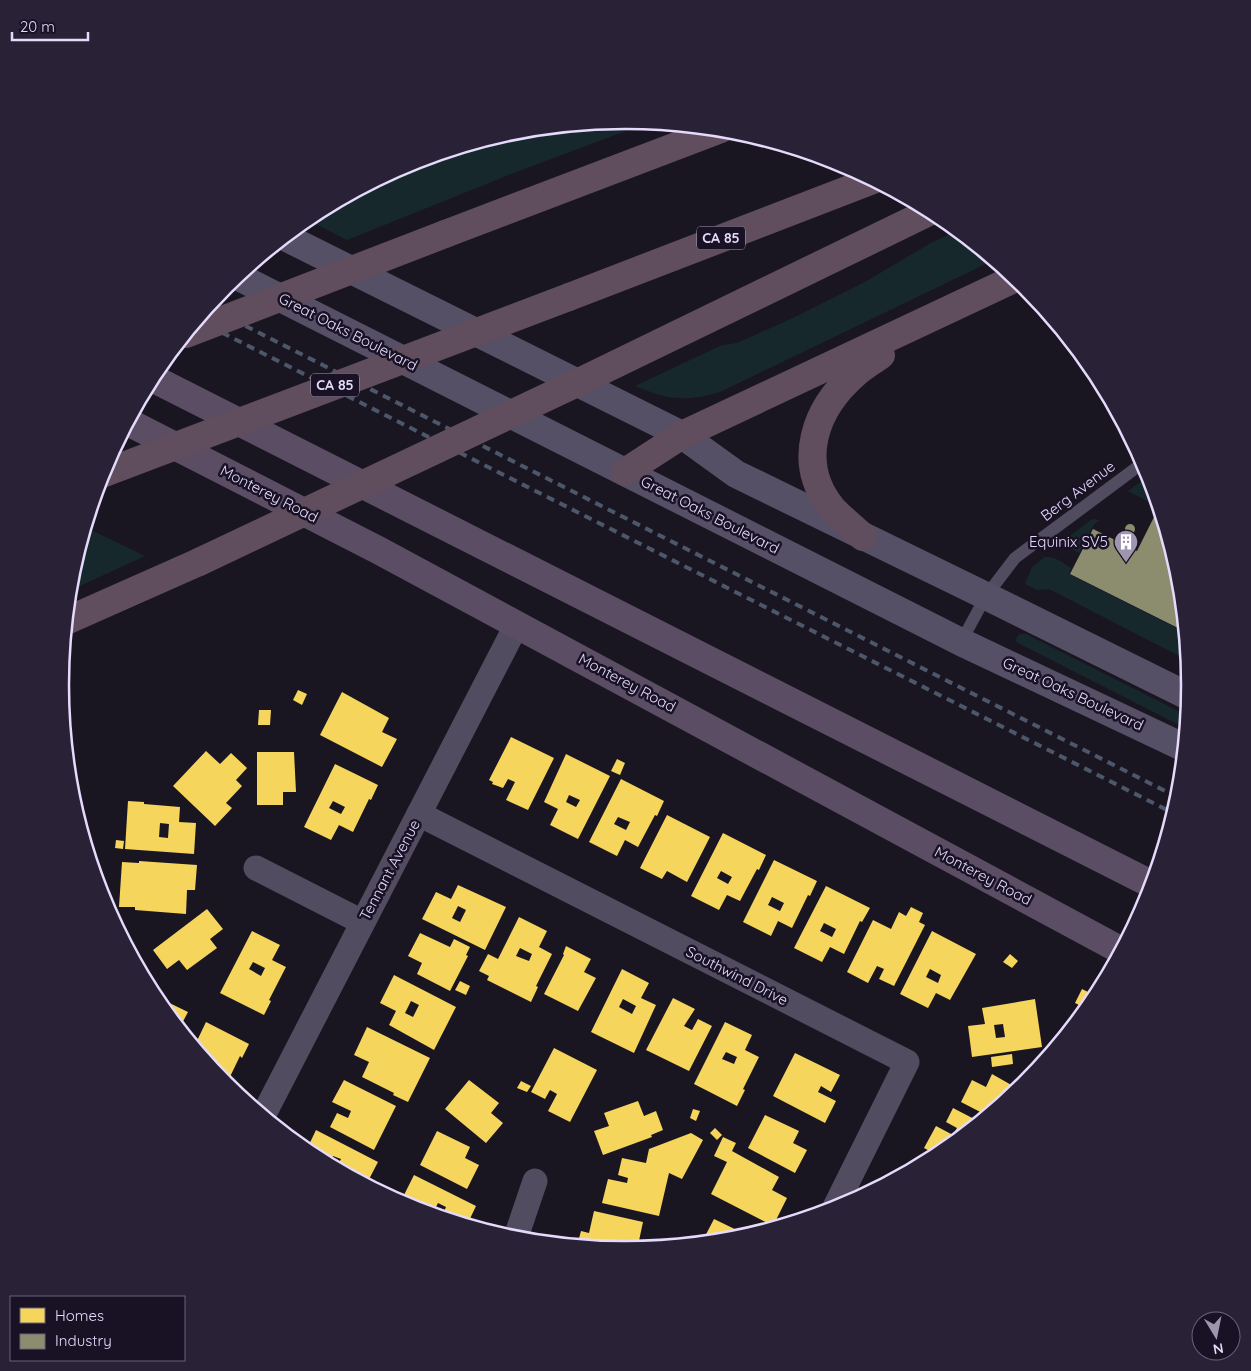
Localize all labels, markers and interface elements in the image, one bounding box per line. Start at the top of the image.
scale bar [12,10,89,42]
text: 20 m [20,17,55,36]
road number: CA 85 [697,227,745,250]
street label: Great Oaks Boulevard [276,288,421,375]
road number: CA 85 [311,374,359,396]
street label: Berg Avenue [1037,456,1119,525]
street label: Monterey Road [217,461,321,526]
street label: Great Oaks Boulevard [638,471,783,558]
building icon: Equinix SV5 [1113,529,1139,563]
place label: Equinix SV5 [1029,532,1108,551]
street label: Monterey Road [575,649,679,716]
street label: Great Oaks Boulevard [1000,653,1147,734]
street label: Tennant Avenue [355,816,424,923]
street label: Monterey Road [931,842,1035,909]
street label: Southwind Drive [683,942,791,1009]
legend [10,1296,185,1361]
text: Homes [55,1306,104,1325]
north arrow [1191,1311,1241,1361]
text: Industry [55,1331,112,1350]
text: N [1212,1339,1225,1359]

